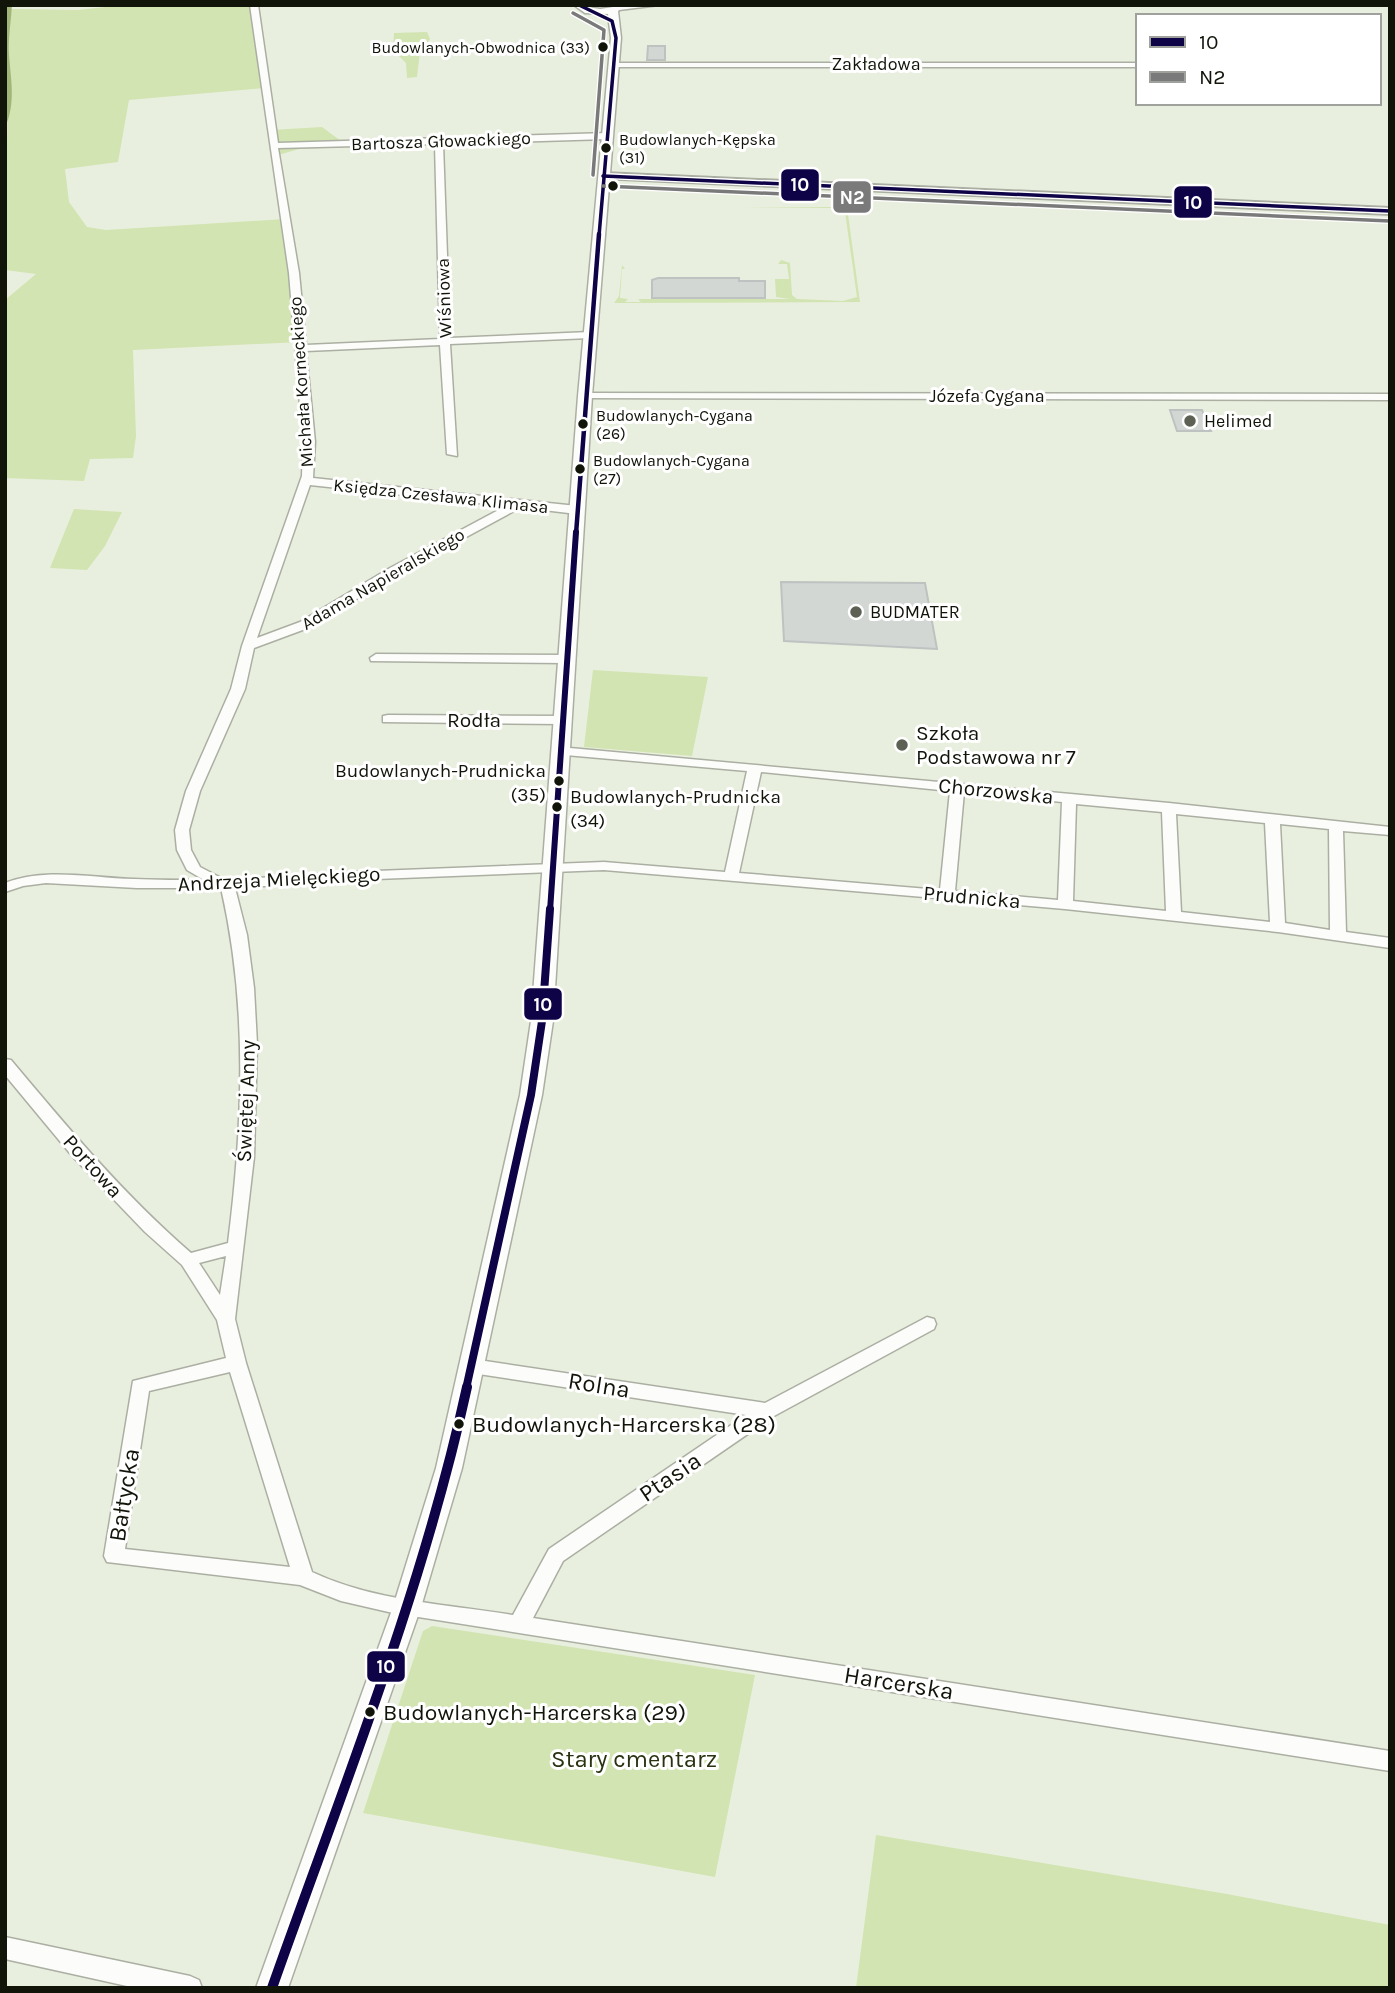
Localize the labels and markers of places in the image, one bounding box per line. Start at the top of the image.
place label: Budowlanych-Obwodnica (33) [371,38,590,57]
marker: Budowlanych-Obwodnica (33) [596,40,610,54]
place label: Budowlanych-Kępska (31) [619,130,776,167]
marker: Budowlanych-Kępska (31) [599,141,613,155]
unlabelled marker [606,179,620,193]
place label: Budowlanych-Cygana (26) [596,406,753,443]
place label: Helimed [1204,410,1272,432]
marker: Helimed [1182,413,1198,429]
marker: Budowlanych-Cygana (26) [576,417,590,431]
place label: Budowlanych-Cygana (27) [593,451,750,488]
marker: Budowlanych-Cygana (27) [573,462,587,476]
place label: BUDMATER [870,601,960,623]
marker: BUDMATER [848,604,864,620]
place label: Szkoła Podstawowa nr 7 [916,721,1076,769]
marker: Szkoła Podstawowa nr 7 [894,737,910,753]
place label: Budowlanych-Prudnicka (35) [335,760,546,806]
marker: Budowlanych-Prudnicka (35) [552,774,566,788]
place label: Budowlanych-Prudnicka (34) [570,786,781,832]
marker: Budowlanych-Prudnicka (34) [550,800,564,814]
place label: Budowlanych-Harcerska (28) [472,1411,776,1438]
marker: Budowlanych-Harcerska (28) [452,1417,466,1431]
place label: Budowlanych-Harcerska (29) [383,1699,686,1726]
marker: Budowlanych-Harcerska (29) [363,1705,377,1719]

